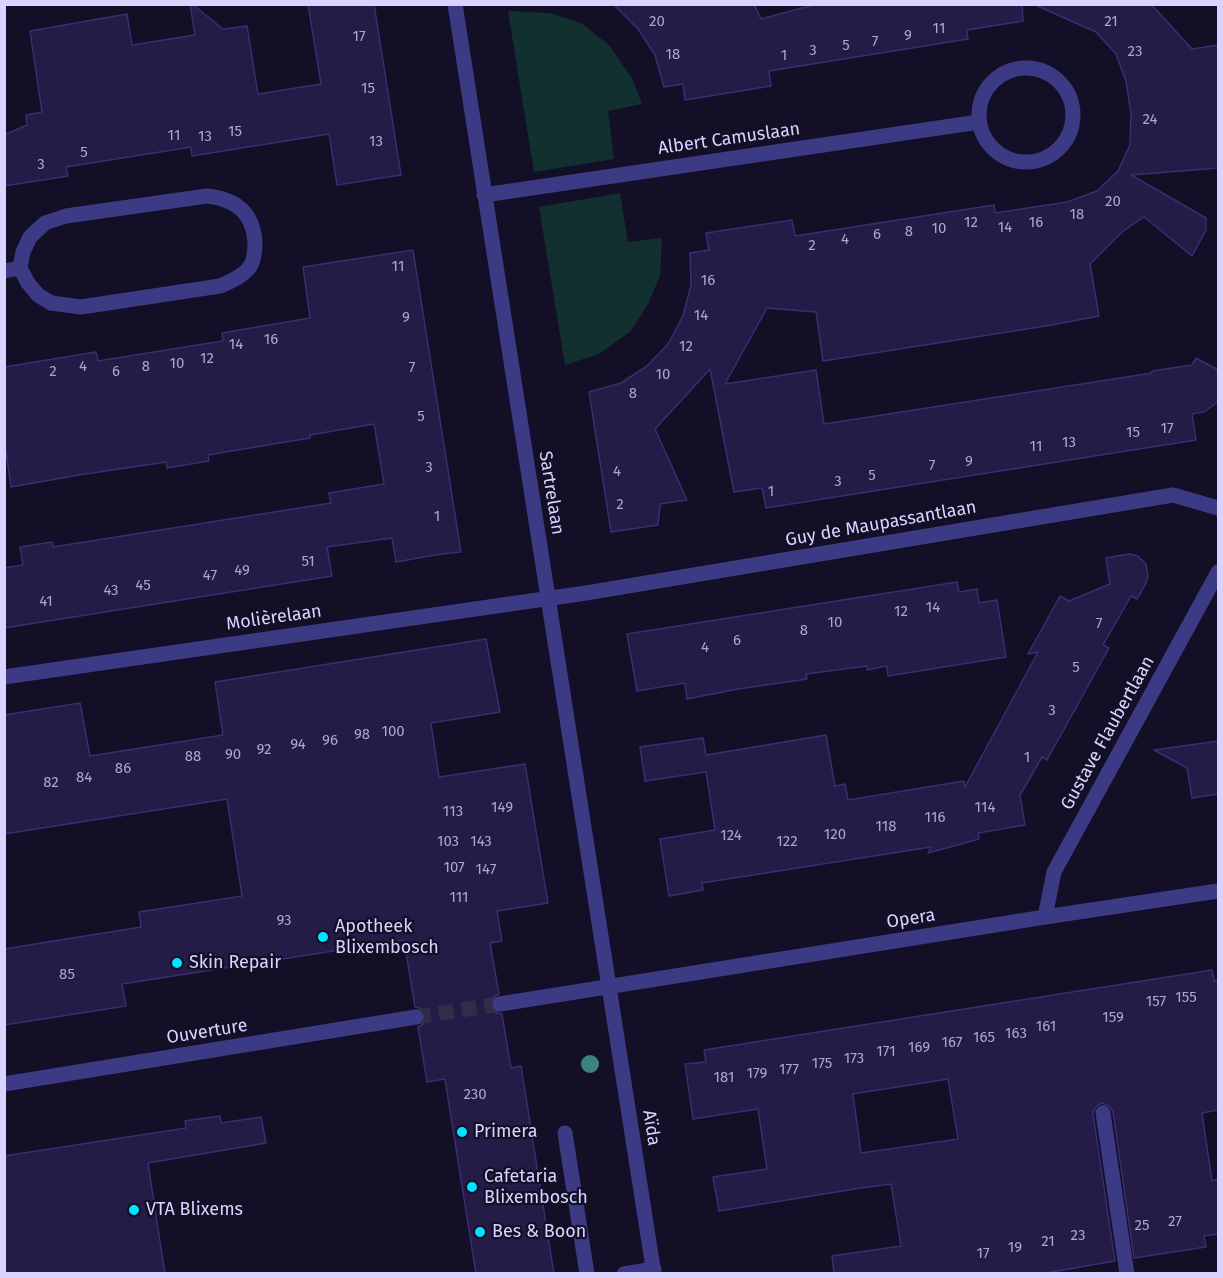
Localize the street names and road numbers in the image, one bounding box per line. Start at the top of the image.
street label: Albert Camuslaan [656,118,802,160]
street label: Sartrelaan [534,450,568,536]
street label: Guy de Maupassantlaan [784,497,978,551]
street label: Molièrelaan [225,601,323,635]
street label: Gustave Flaubertlaan [1057,652,1159,814]
street label: Opera [885,904,937,934]
street label: Ouverture [165,1015,249,1049]
street label: Aïda [638,1109,664,1147]

